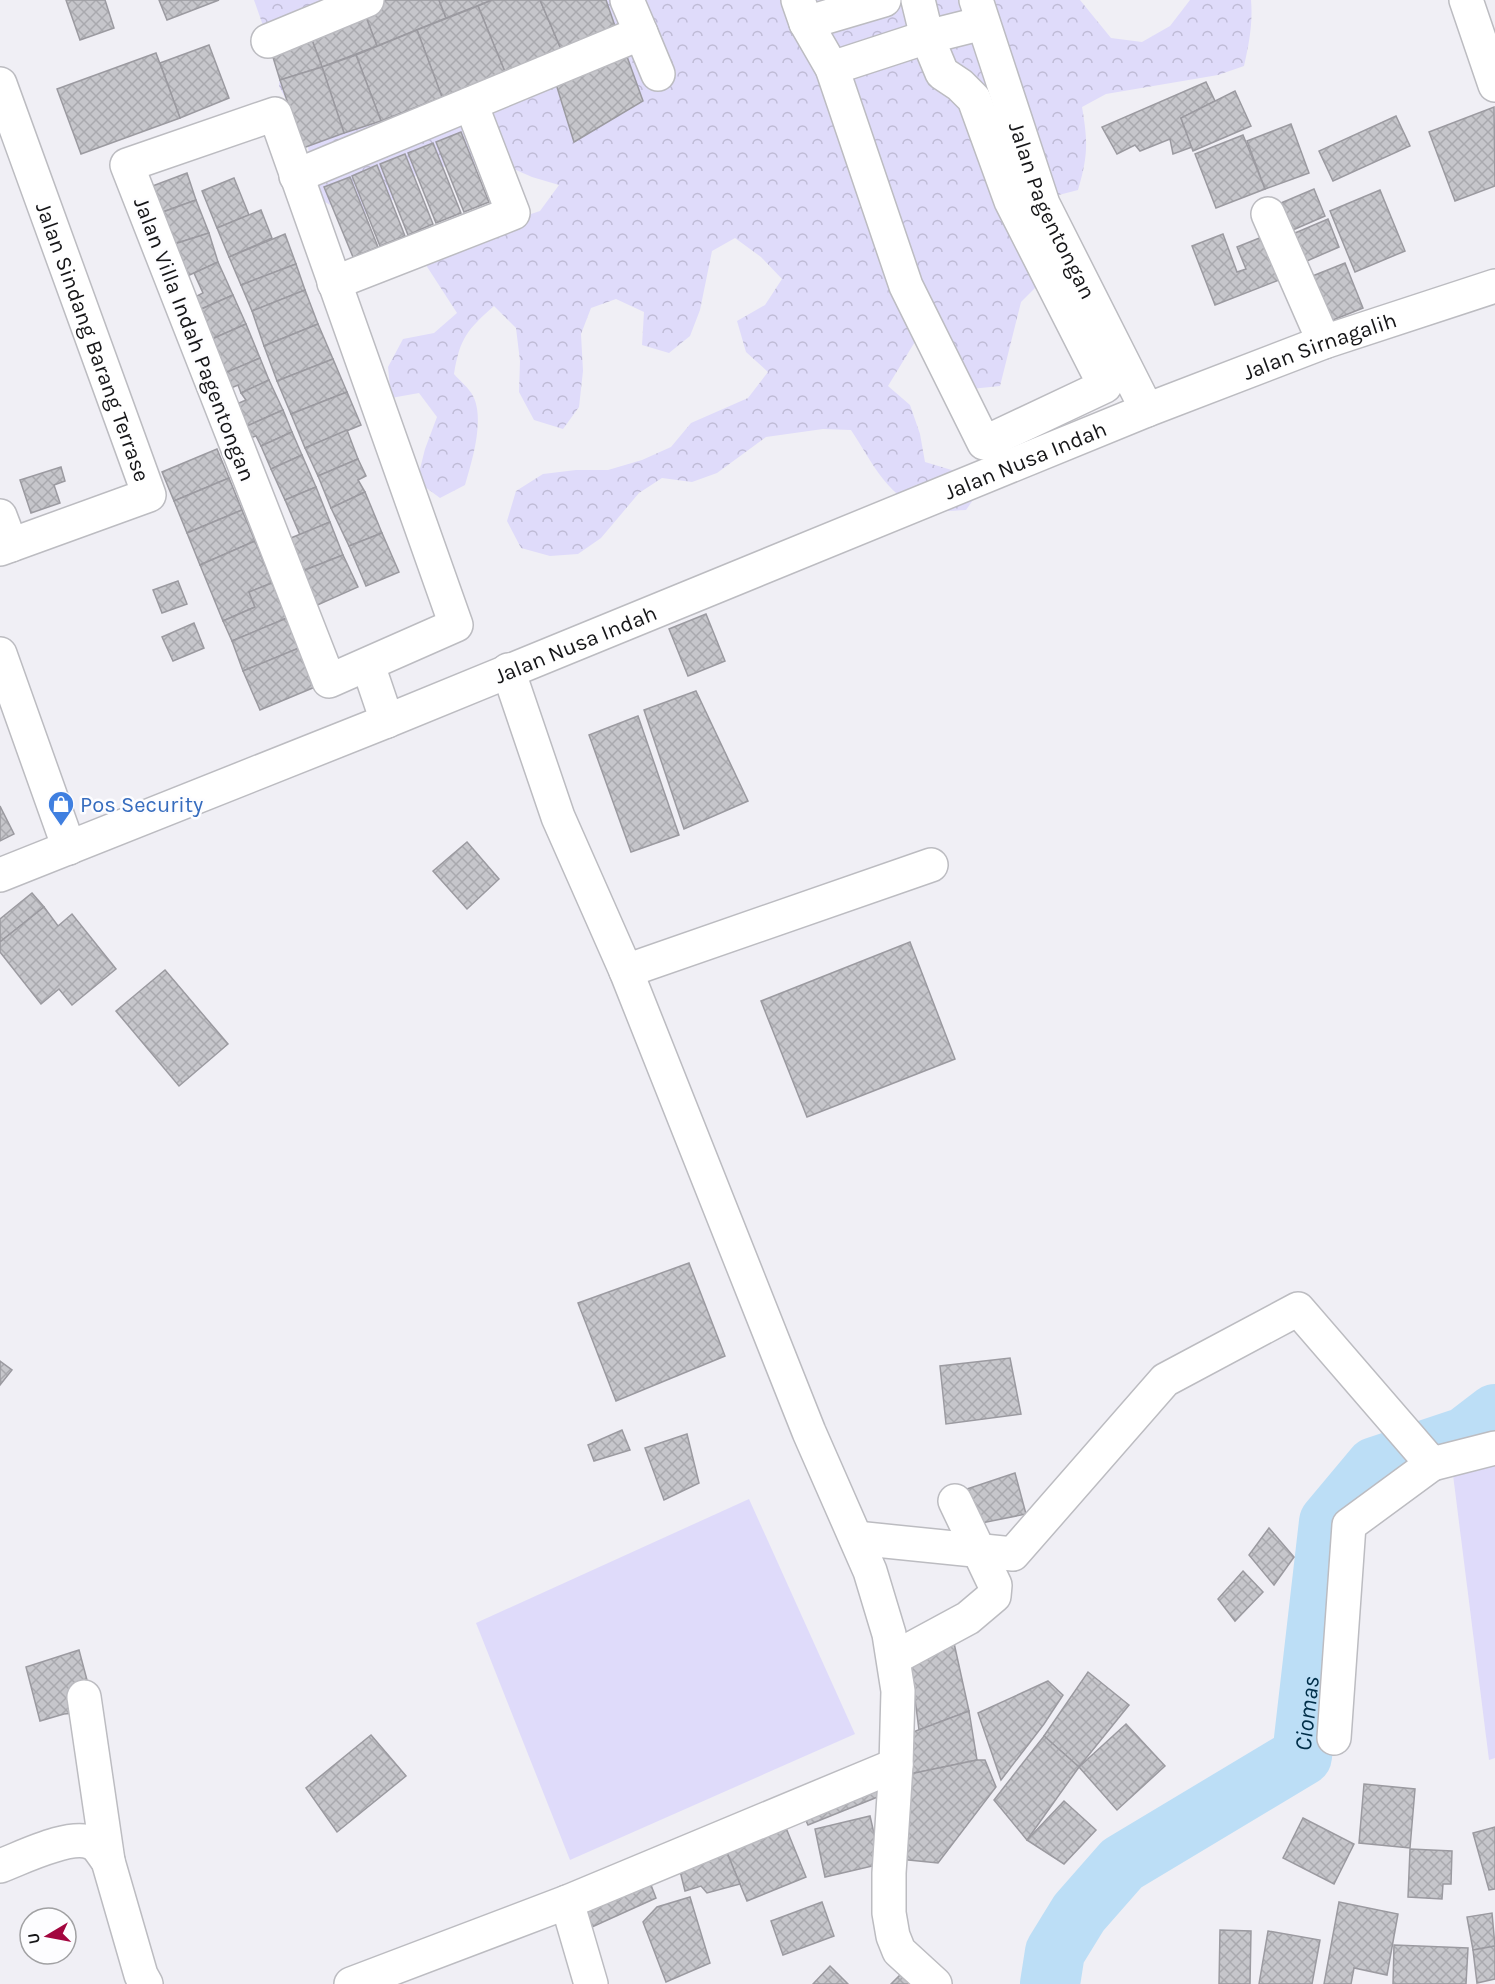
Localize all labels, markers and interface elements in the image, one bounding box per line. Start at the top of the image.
street label: Jalan Pagentongan [1003,119,1101,304]
street label: Jalan Villa Indah Pagentongan [128,194,260,485]
street label: Jalan Sindang Barang Terrase [30,199,155,485]
street label: Jalan Sirnagalih [1239,307,1400,386]
street label: Jalan Nusa Indah [941,416,1111,506]
street label: Jalan Nusa Indah [491,600,661,690]
shop icon: Pos Security [46,789,76,827]
place label: Pos Security [80,792,203,818]
water label: Ciomas [1289,1675,1325,1753]
north arrow [18,1906,78,1966]
text: U [23,1931,44,1946]

